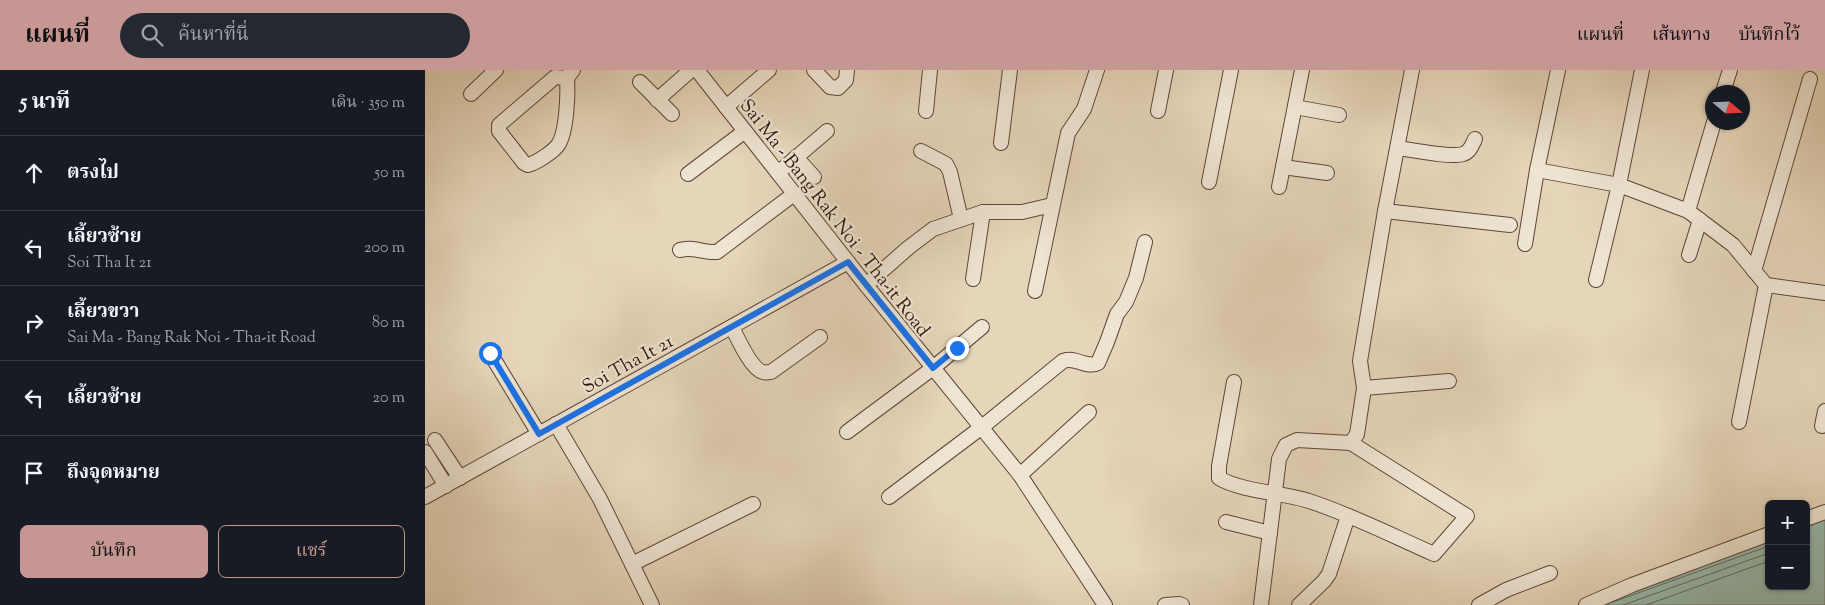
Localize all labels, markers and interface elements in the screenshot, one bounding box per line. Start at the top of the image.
search box [120,13,470,58]
text: แผนที่ [25,19,90,53]
icon: search [138,21,166,49]
text: ค้นหาที่นี่ [178,22,249,49]
text: แผนที่ [1577,23,1624,49]
text: เส้นทาง [1652,23,1711,49]
text: บันทึกไว้ [1739,23,1800,49]
north arrow [1705,85,1750,130]
text: 5 นาที [20,88,70,118]
text: เดิน · 350 m [331,92,405,115]
street label: Sai Ma - Bang Rak Noi - Tha-it Road [732,94,936,343]
icon: ahead [20,159,48,187]
text: ตรงไป [67,160,119,187]
text: 50 m [374,162,405,185]
text: เลี้ยวซ้าย [67,224,141,251]
icon: left [20,234,48,262]
text: 200 m [364,237,405,260]
text: Soi Tha It 21 [67,252,152,275]
text: เลี้ยวขวา [67,299,139,326]
icon: right [20,309,48,337]
text: 80 m [372,312,405,335]
text: Sai Ma - Bang Rak Noi - Tha-it Road [67,327,316,350]
street label: Soi Tha It 21 [578,329,679,401]
route end [946,337,969,360]
route start [479,342,502,365]
icon: left [20,384,48,412]
text: เลี้ยวซ้าย [67,385,141,412]
text: 20 m [372,387,405,410]
icon: arrive [20,459,48,487]
text: ถึงจุดหมาย [67,460,160,487]
map controls [1765,500,1810,590]
button: + [1765,500,1810,545]
button: บันทึก [20,525,208,578]
button: แชร์ [218,525,405,578]
button: − [1765,545,1810,590]

